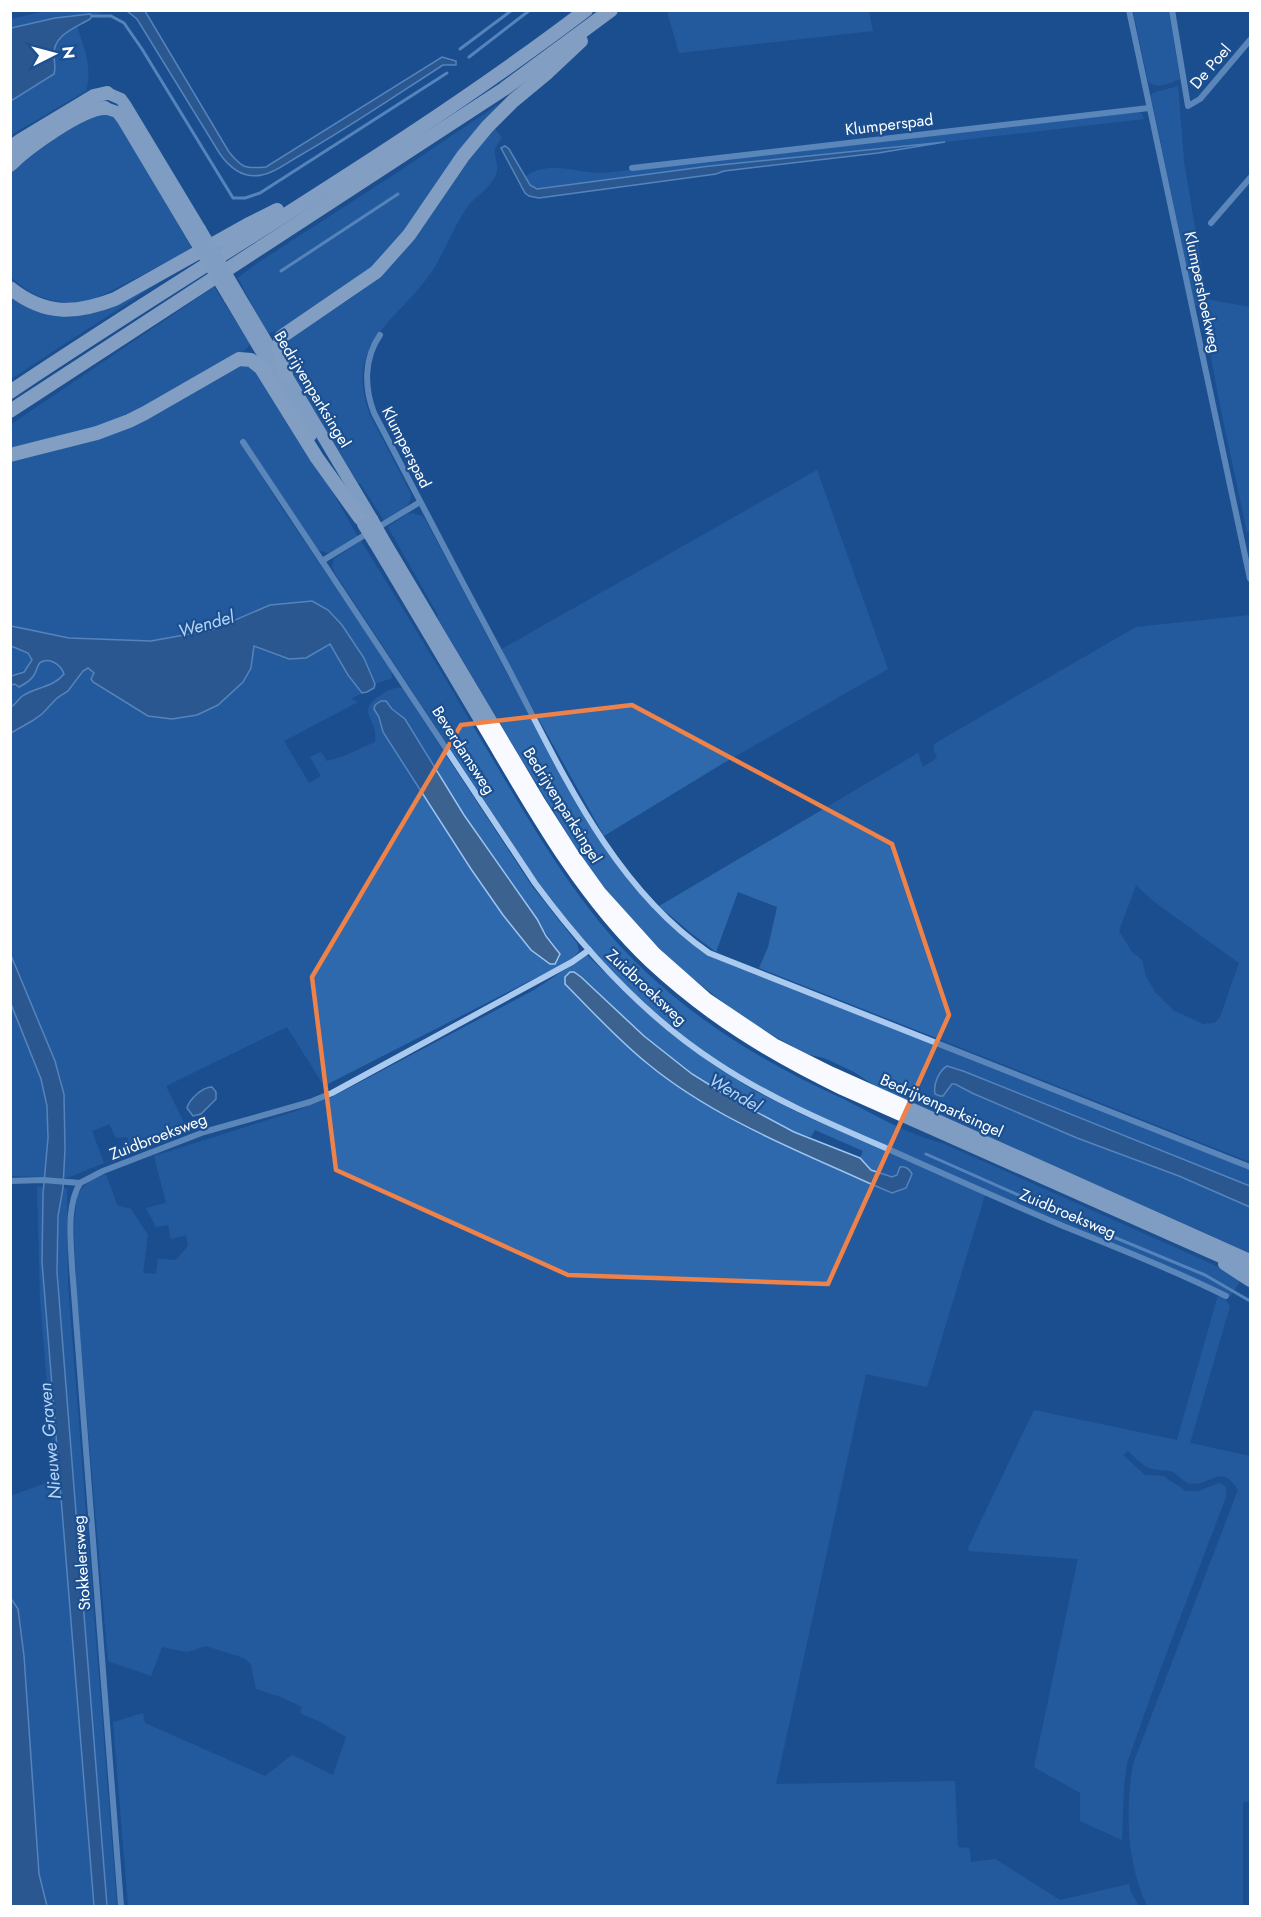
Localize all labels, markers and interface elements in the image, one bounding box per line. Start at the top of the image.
north arrow [24,24,84,84]
street label: De Poel [1184,39,1236,94]
text: N [56,45,81,60]
street label: Klumperspad [844,108,935,141]
street label: Klumpershoekweg [1178,229,1227,355]
street label: Bedrijvenparksingel [269,326,357,452]
street label: Klumperspad [376,402,437,492]
water label: Wendel [175,603,238,644]
street label: Beverdamsweg [426,702,501,799]
street label: Bedrijvenparksingel [518,743,608,868]
street label: Zuidbroeksweg [601,944,692,1031]
water label: Wendel [704,1067,767,1119]
street label: Bedrijvenparksingel [876,1068,1007,1143]
street label: Zuidbroeksweg [106,1107,210,1166]
street label: Zuidbroeksweg [1016,1183,1120,1244]
water label: Nieuwe Graven [32,1381,68,1501]
street label: Stokkelersweg [67,1515,96,1611]

